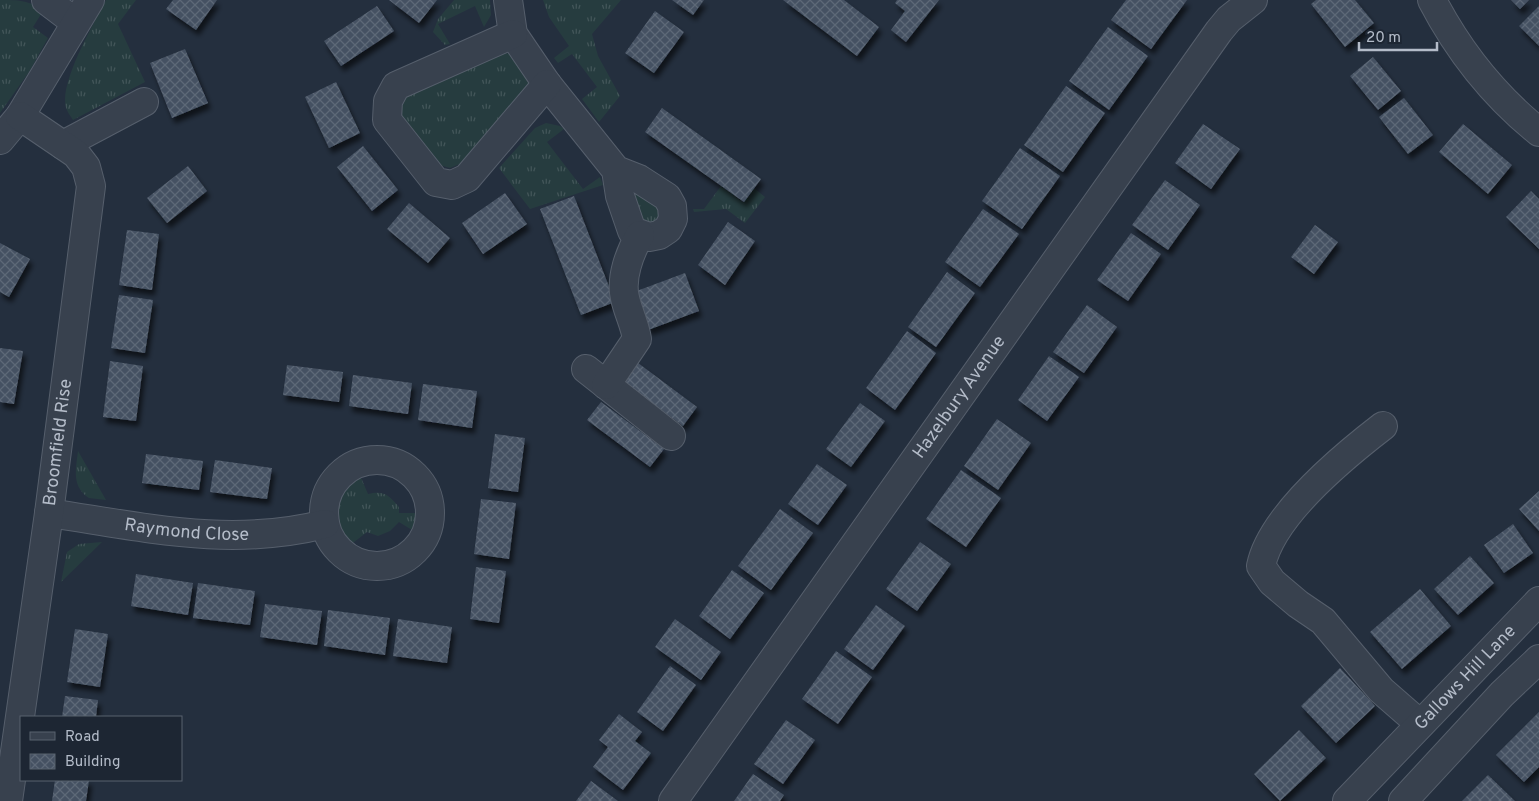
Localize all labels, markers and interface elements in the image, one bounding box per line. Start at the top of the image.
scale bar [1359,20,1436,52]
text: 20 m [1366,29,1401,48]
street label: Hazelbury Avenue [908,331,1011,463]
street label: Broomfield Rise [39,378,78,507]
street label: Raymond Close [123,513,249,546]
street label: Gallows Hill Lane [1410,620,1521,735]
legend [20,716,182,781]
text: Road [65,728,100,747]
text: Building [65,753,120,772]

